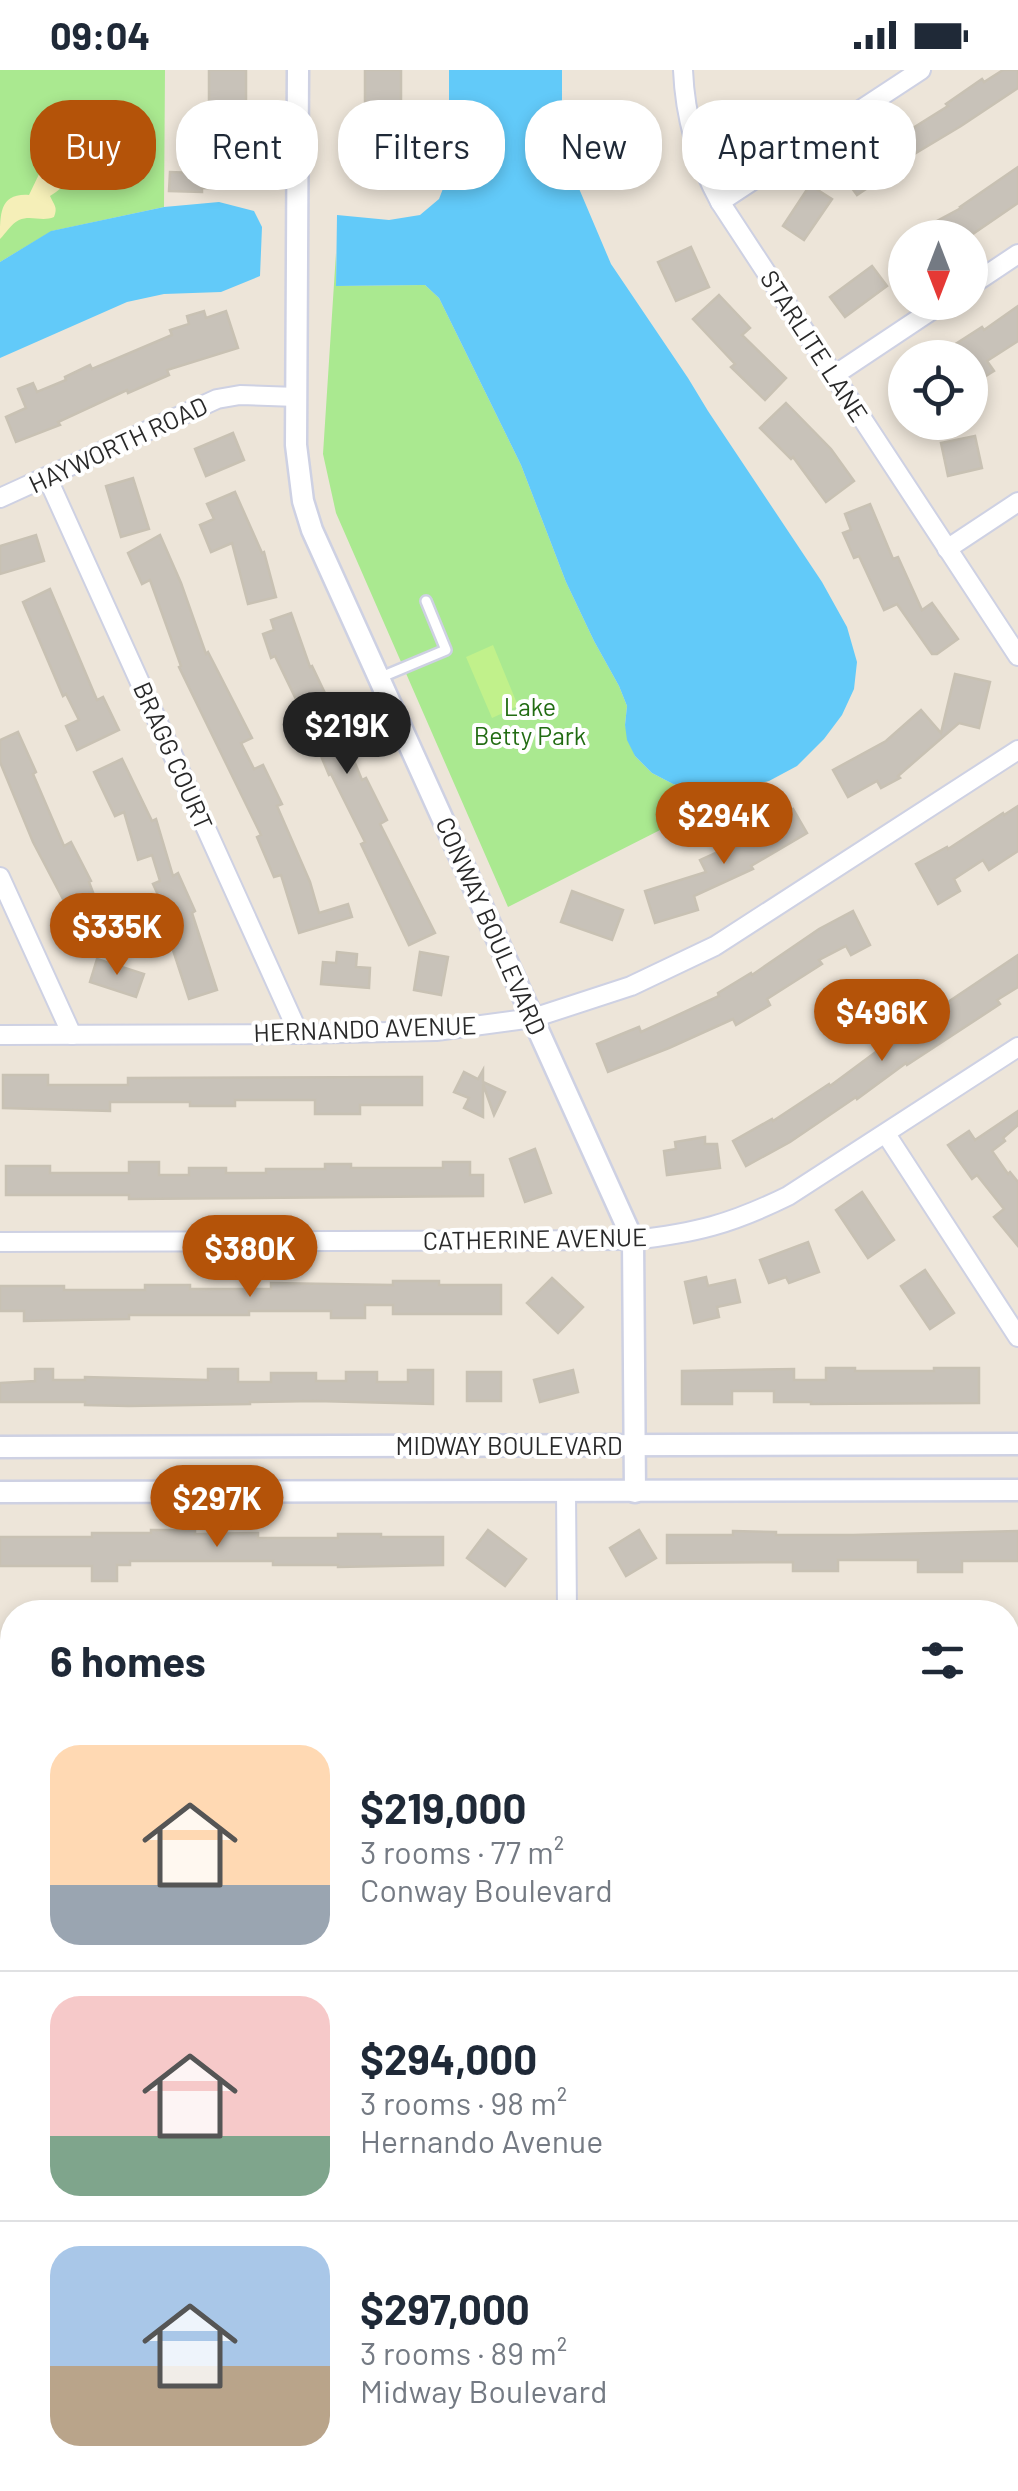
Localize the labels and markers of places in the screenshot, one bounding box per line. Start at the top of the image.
pin: $219K [277,692,417,777]
pin: $294K [654,782,794,867]
pin: $335K [47,893,187,978]
pin: $496K [812,979,952,1064]
pin: $380K [180,1215,320,1300]
pin: $297K [147,1465,287,1550]

